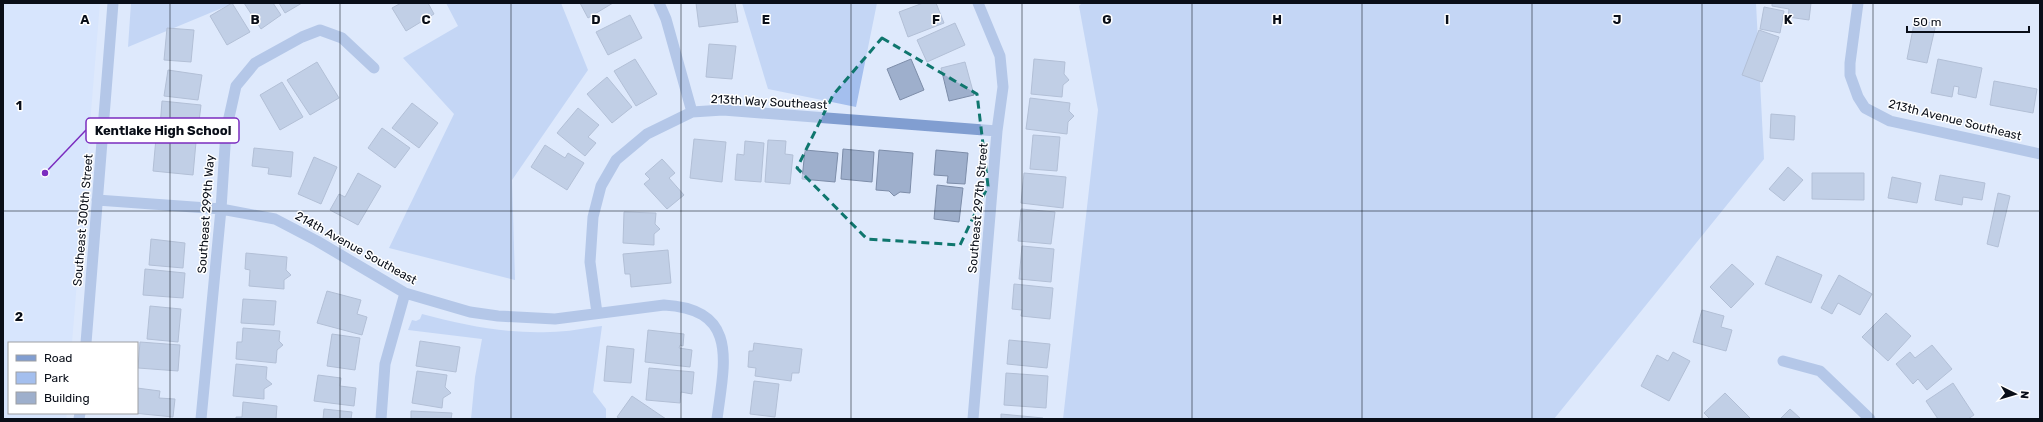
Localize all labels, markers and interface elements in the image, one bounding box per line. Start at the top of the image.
scale bar [1907,8,2029,34]
text: A [80,12,90,27]
text: B [250,12,260,27]
text: C [421,12,431,27]
text: D [591,12,601,27]
text: E [762,12,770,27]
text: F [932,12,940,27]
text: G [1102,12,1112,27]
text: H [1272,12,1282,27]
text: I [1445,12,1449,27]
text: J [1613,12,1621,27]
text: K [1784,12,1793,27]
text: 50 m [1913,15,1941,29]
street label: 213th Way Southeast [710,92,828,112]
street label: 213th Avenue Southeast [1887,97,2023,143]
text: 1 [16,98,22,113]
callout: Kentlake High School [86,118,239,143]
text: Kentlake High School [95,123,231,138]
street label: Southeast 297th Street [965,142,991,274]
street label: Southeast 300th Street [70,153,96,287]
street label: Southeast 299th Way [195,154,217,274]
street label: 214th Avenue Southeast [293,209,420,287]
text: 2 [15,309,23,324]
legend [8,342,138,414]
text: Road [44,351,72,365]
text: Park [44,371,70,385]
north arrow [1995,374,2035,414]
text: N [2018,390,2031,399]
text: Building [44,391,90,405]

